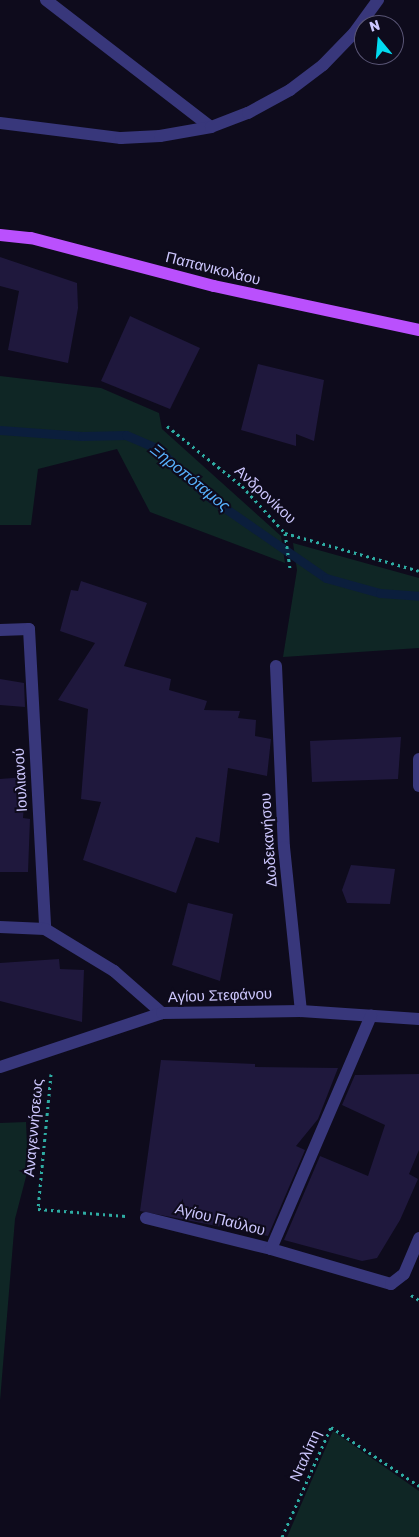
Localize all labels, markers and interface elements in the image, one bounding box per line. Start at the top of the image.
north arrow [354,15,404,65]
text: N [367,17,382,36]
street label: Παπανικολάου [164,249,262,289]
water label: Ξηροπόταμος [146,440,234,516]
street label: Ανδρονίκου [231,462,299,528]
street label: Ιουλιανού [10,747,32,813]
street label: Δωδεκανήσου [257,792,281,888]
street label: Αγίου Στεφάνου [168,985,272,1007]
street label: Αναγεννήσεως [21,1078,47,1178]
street label: Αγίου Παύλου [173,1200,267,1240]
street label: Νταλίπη [287,1427,325,1485]

